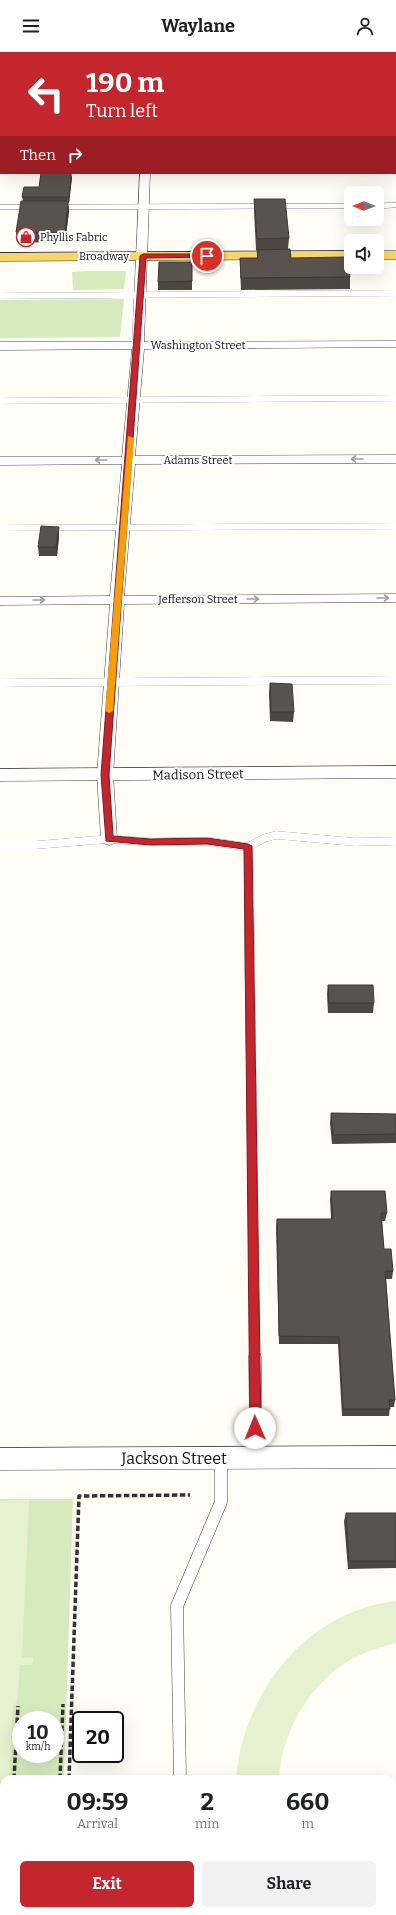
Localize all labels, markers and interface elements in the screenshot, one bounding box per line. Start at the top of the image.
icon: menu [20,15,42,37]
text: Waylane [161,15,235,37]
icon: person [354,15,376,37]
text: 190 m [86,66,164,99]
icon: left [20,68,72,120]
text: Turn left [86,100,158,122]
icon: right [64,144,86,166]
text: Then [20,146,56,164]
north arrow [344,186,384,226]
map controls [344,186,384,274]
shop icon: Phyllis Fabric [15,226,37,248]
place label: Phyllis Fabric [40,231,108,244]
button: sound [344,234,384,274]
pin [190,239,224,273]
icon: arrive [196,245,218,267]
street label: Broadway [79,250,129,263]
street label: Washington Street [150,339,246,352]
street label: Adams Street [164,454,233,467]
one-way arrow [351,455,364,463]
one-way arrow [95,456,108,464]
street label: Jefferson Street [157,593,238,606]
one-way arrow [376,594,389,602]
one-way arrow [246,595,259,603]
one-way arrow [32,596,45,604]
street label: Madison Street [152,766,244,783]
position arrow [234,1407,276,1449]
street label: Jackson Street [120,1449,227,1468]
speed limit sign: 20 [72,1711,124,1763]
text: 10 [27,1720,49,1744]
text: km/h [26,1741,50,1753]
text: 09:59 [66,1788,129,1816]
text: 2 [200,1788,214,1816]
text: 660 [286,1788,330,1816]
text: Arrival [77,1816,118,1831]
text: min [195,1816,219,1831]
text: m [302,1816,314,1831]
button: Exit [20,1861,194,1907]
button: Share [202,1861,376,1907]

